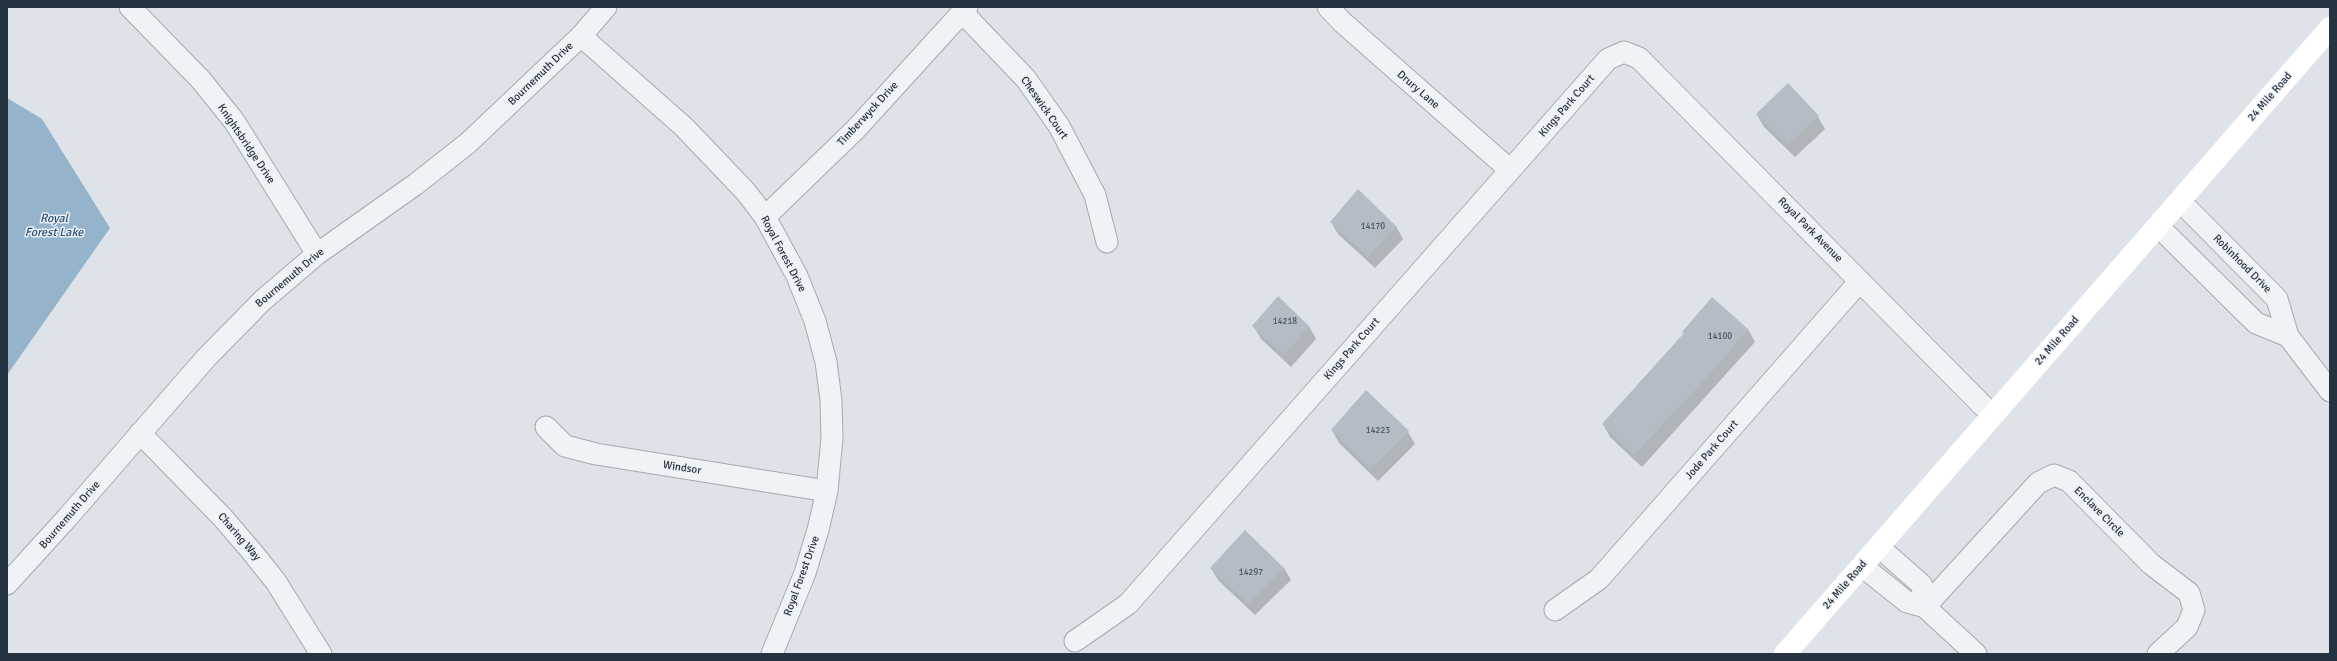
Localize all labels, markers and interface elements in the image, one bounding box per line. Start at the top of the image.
street label: Bournemuth Drive [506,40,576,108]
street label: Drury Lane [1394,68,1442,112]
street label: 24 Mile Road [2245,70,2295,124]
street label: Kings Park Court [1536,72,1598,140]
street label: Cheswick Court [1017,74,1071,142]
street label: Timberwyck Drive [835,79,901,149]
street label: Knightsbridge Drive [214,102,278,186]
street label: Royal Park Avenue [1775,195,1845,265]
water label: Royal Forest Lake [25,212,83,240]
street label: Royal Forest Drive [757,214,809,294]
house number: 14170 [1361,222,1385,232]
street label: Robinhood Drive [2210,232,2274,296]
street label: Bournemuth Drive [253,245,327,311]
street label: 24 Mile Road [2032,314,2082,368]
street label: Kings Park Court [1321,315,1383,383]
house number: 14218 [1273,317,1297,327]
house number: 14100 [1708,332,1732,342]
street label: Jode Park Court [1683,418,1741,482]
house number: 14223 [1366,426,1390,436]
street label: Windsor [662,458,702,478]
street label: Bournemuth Drive [37,478,103,552]
street label: Enclave Circle [2071,484,2127,540]
street label: Charing Way [215,510,263,564]
street label: Royal Forest Drive [781,534,823,618]
street label: 24 Mile Road [1820,558,1870,612]
house number: 14297 [1239,568,1263,578]

